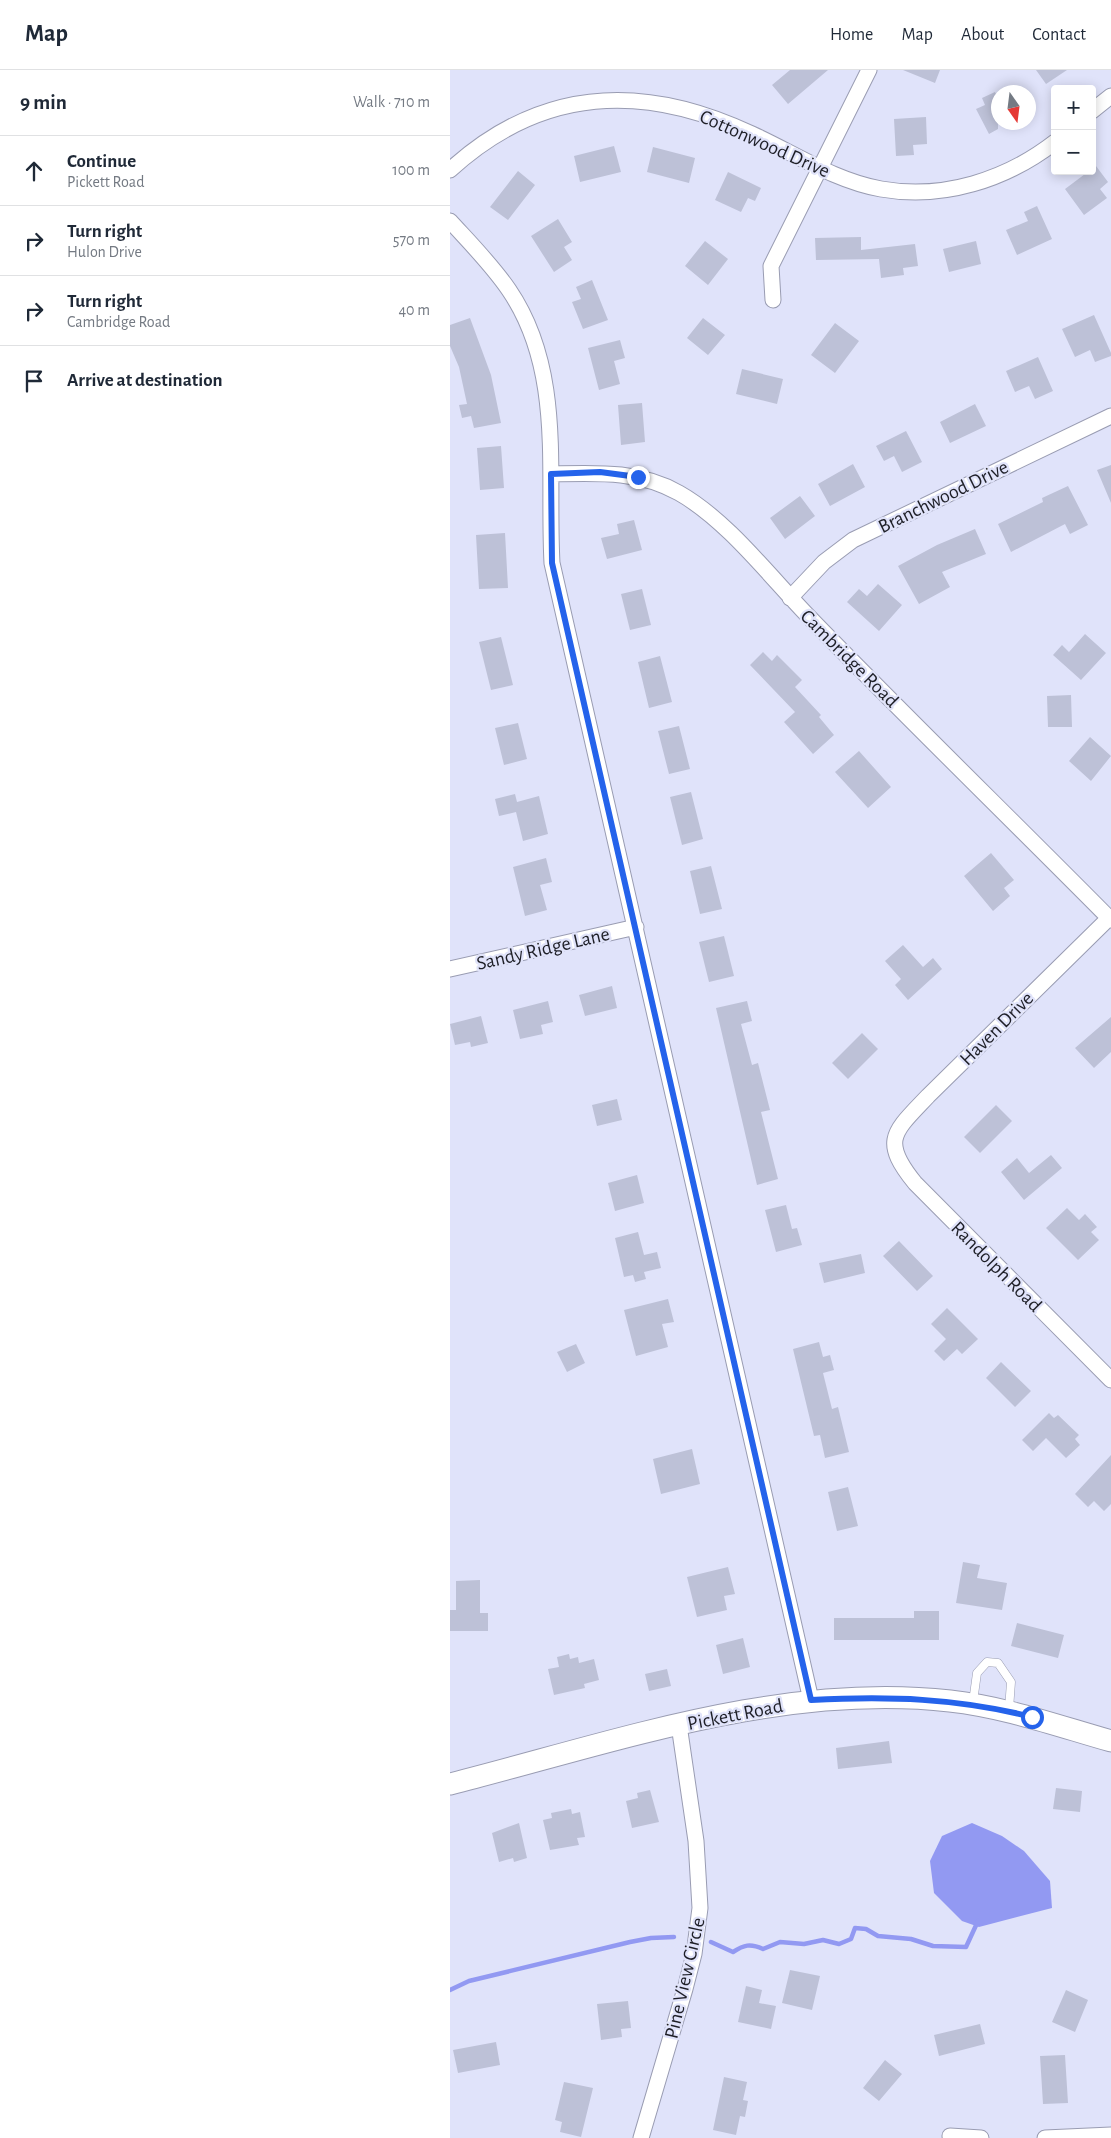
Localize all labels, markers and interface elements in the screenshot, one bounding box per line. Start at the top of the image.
text: Map [25,22,68,46]
text: Home [830,26,873,44]
text: Map [901,26,933,44]
text: About [961,26,1004,44]
text: Contact [1032,26,1086,44]
north arrow [991,85,1036,130]
map controls [1051,85,1096,175]
button: + [1051,85,1096,130]
text: 9 min [20,92,67,113]
text: Walk · 710 m [353,94,430,110]
street label: Cottonwood Drive [697,106,833,182]
button: − [1051,130,1096,175]
text: Continue [67,152,136,171]
icon: ahead [20,157,48,185]
text: 100 m [392,162,430,178]
text: Pickett Road [67,174,144,190]
text: Turn right [67,222,142,241]
icon: right [20,227,48,255]
text: 570 m [393,232,430,248]
text: Hulon Drive [67,244,142,260]
text: Turn right [67,292,142,311]
icon: right [20,297,48,325]
text: 40 m [398,302,430,318]
text: Cambridge Road [67,314,170,330]
icon: arrive [20,367,48,395]
text: Arrive at destination [67,371,223,390]
street label: Branchwood Drive [875,457,1012,537]
route end [627,466,650,489]
street label: Cambridge Road [797,606,902,711]
street label: Sandy Ridge Lane [475,924,612,974]
street label: Haven Drive [956,988,1037,1069]
street label: Randolph Road [947,1218,1045,1316]
street label: Pickett Road [686,1696,785,1734]
route start [1021,1706,1044,1729]
street label: Pine View Circle [661,1916,709,2041]

